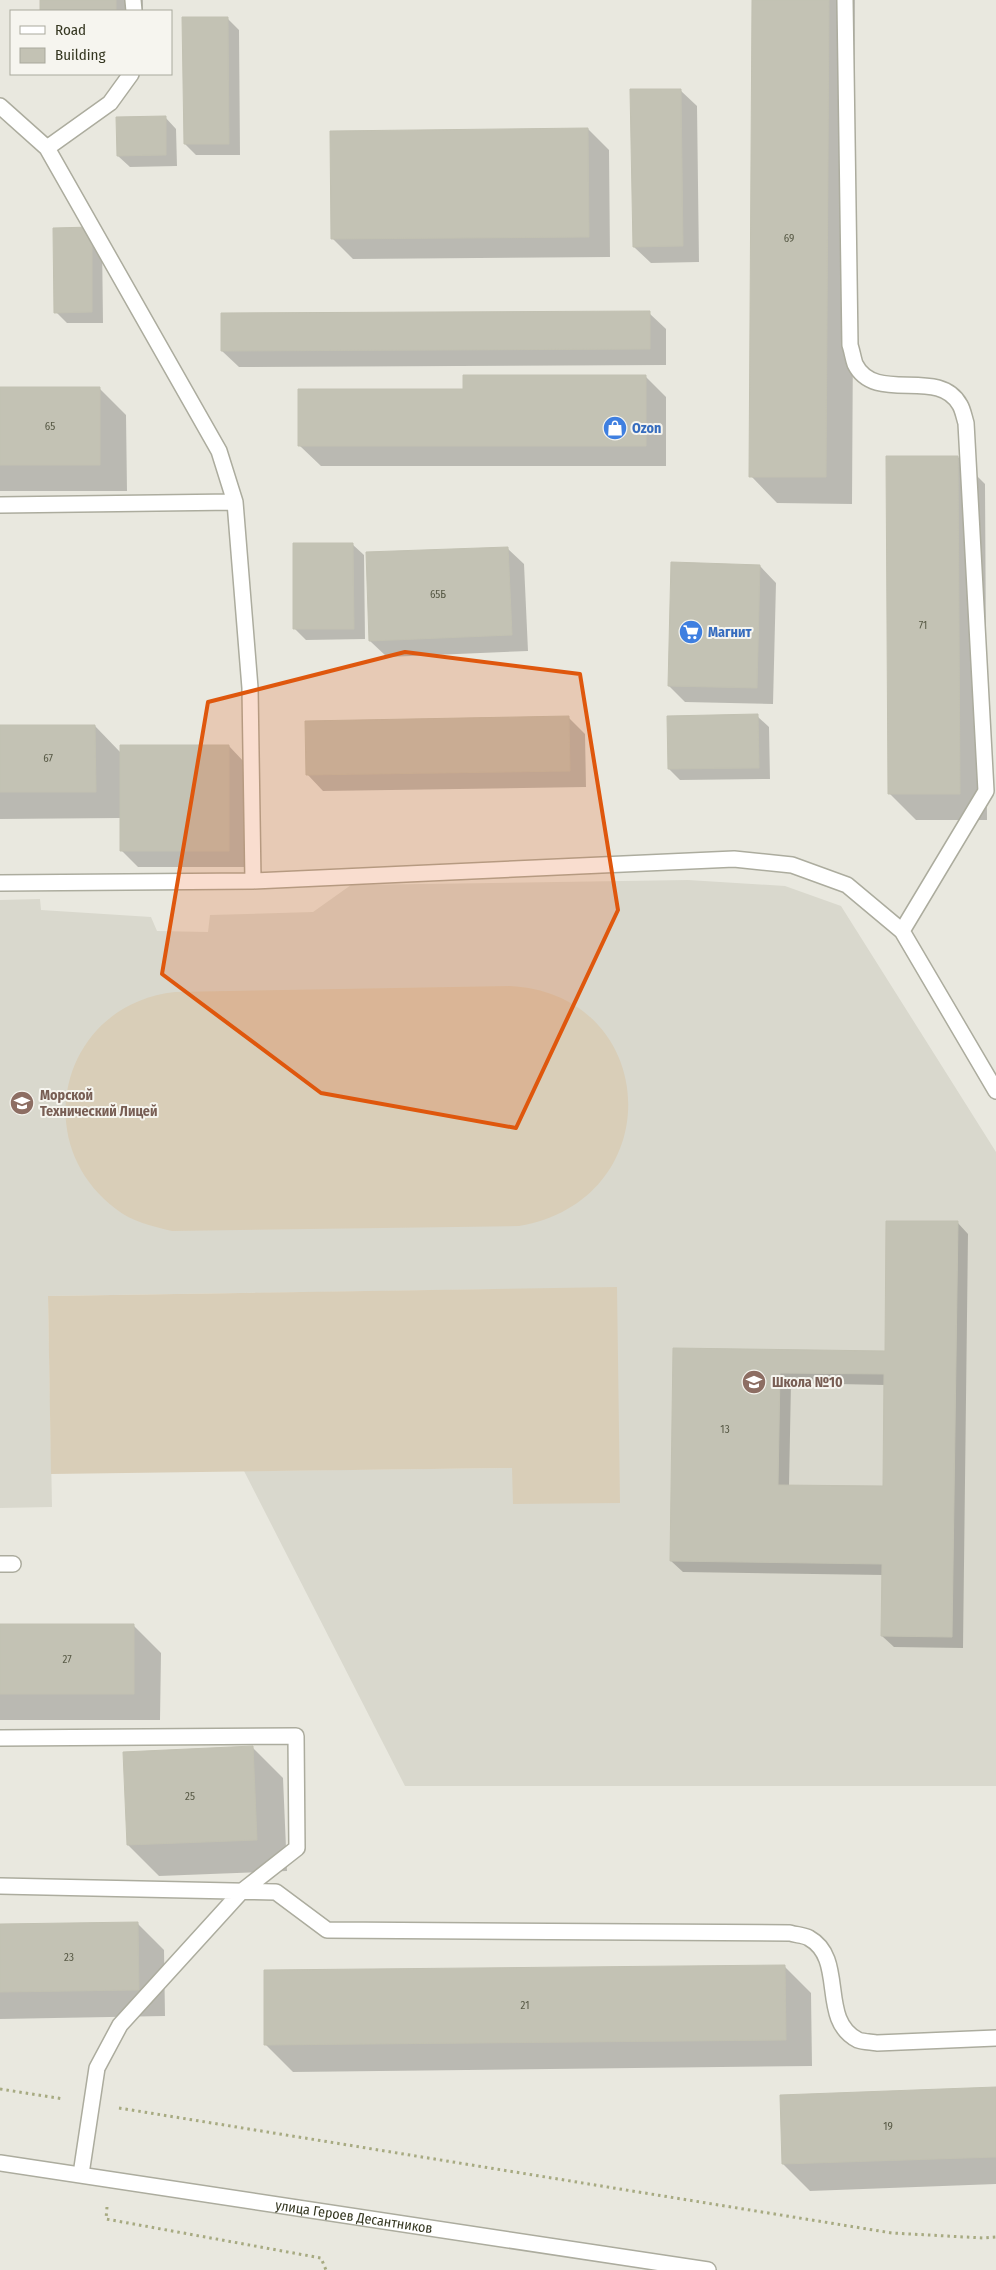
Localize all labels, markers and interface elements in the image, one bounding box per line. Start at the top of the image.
legend [10,10,172,75]
text: Road [55,21,86,39]
text: Building [55,46,106,64]
house number: 69 [784,232,794,245]
shop icon: Ozon [602,415,628,441]
house number: 65 [45,420,55,433]
place label: Ozon [632,420,661,437]
house number: 65Б [430,588,446,601]
supermarket icon: Магнит [678,619,704,645]
house number: 71 [919,619,927,632]
place label: Магнит [708,624,752,641]
house number: 67 [43,752,53,765]
place label: Морской Технический Лицей [40,1087,157,1120]
school or university icon: Морской Технический Лицей [9,1090,35,1116]
school or university icon: Школа №10 [741,1369,767,1395]
place label: Школа №10 [772,1374,843,1391]
house number: 13 [720,1423,730,1436]
house number: 27 [62,1653,72,1666]
house number: 25 [185,1790,195,1803]
house number: 23 [64,1951,74,1964]
house number: 21 [521,1999,529,2012]
house number: 19 [883,2120,893,2133]
street label: улица Героев Десантников [274,2196,434,2237]

